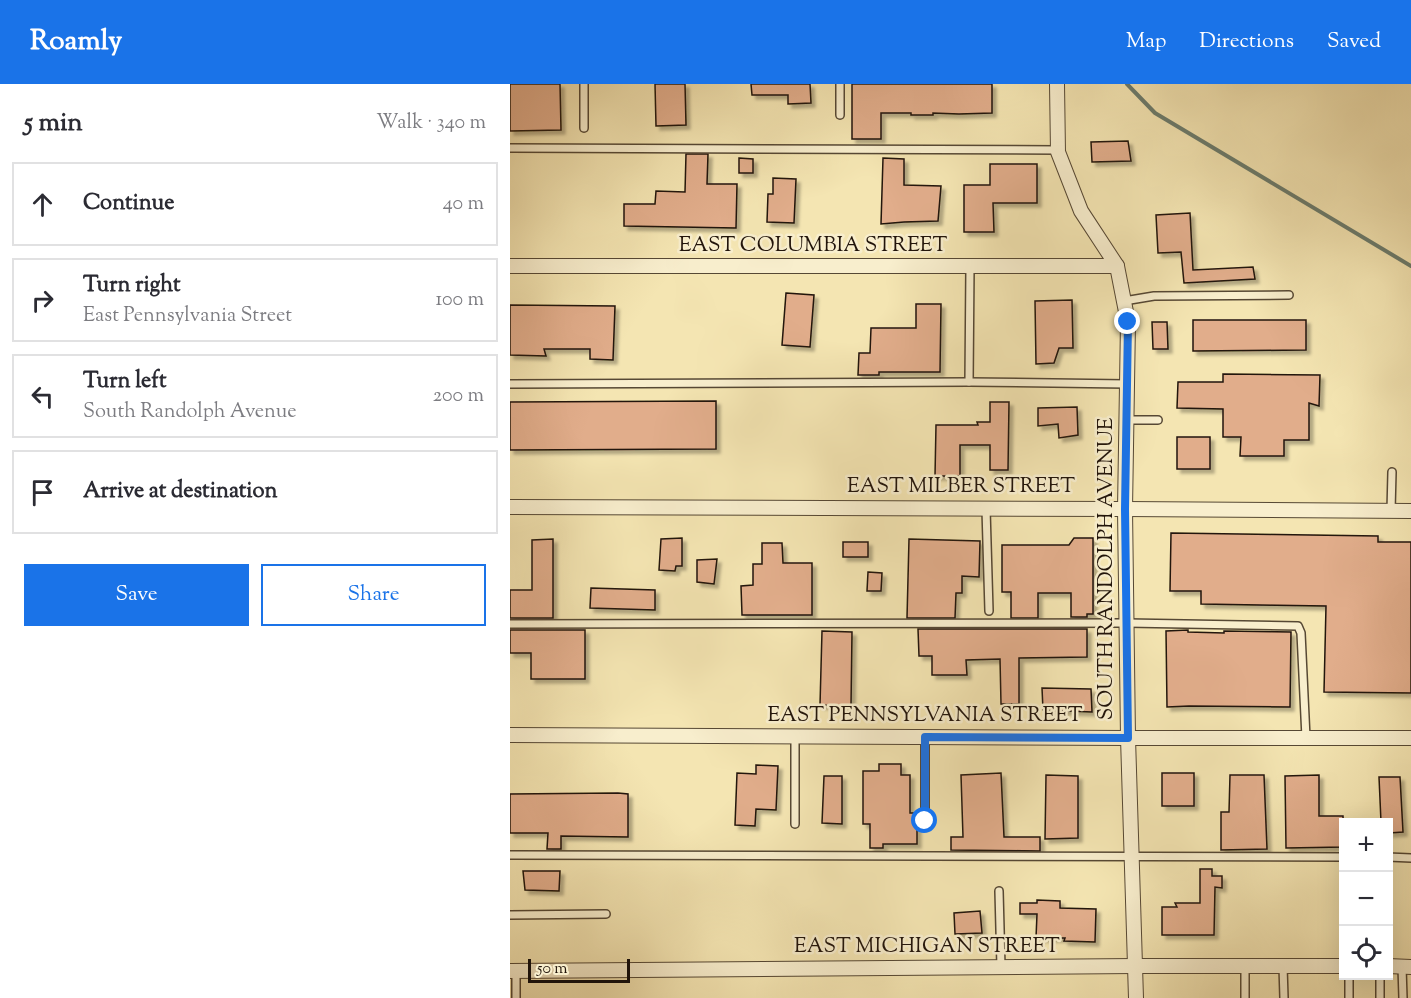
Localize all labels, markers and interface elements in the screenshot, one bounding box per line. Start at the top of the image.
text: Roamly [30,22,122,62]
text: Map [1126,27,1166,57]
text: Directions [1199,27,1294,57]
text: Saved [1327,27,1381,57]
text: 5 min [24,105,83,142]
text: Walk · 340 m [376,109,486,138]
icon: ahead [26,188,59,221]
text: Continue [83,188,174,220]
text: 40 m [443,190,484,219]
street label: EAST COLUMBIA STREET [679,231,948,261]
text: Turn right [83,270,180,302]
icon: right [26,284,59,317]
text: 100 m [435,286,484,315]
text: East Pennsylvania Street [83,302,292,331]
route end [1114,308,1140,334]
text: Turn left [83,366,166,398]
icon: left [26,380,59,413]
text: 200 m [433,382,484,411]
text: South Randolph Avenue [83,398,297,427]
street label: SOUTH RANDOLPH AVENUE [1092,417,1122,720]
street label: EAST MILBER STREET [847,472,1075,502]
icon: arrive [26,476,59,509]
text: Arrive at destination [83,476,278,508]
button: Save [24,564,249,626]
button: Share [261,564,486,626]
street label: EAST PENNSYLVANIA STREET [767,701,1083,731]
route start [911,807,937,833]
map controls [1339,818,1393,980]
button: + [1339,818,1393,872]
button: − [1339,872,1393,926]
button: locate [1339,926,1393,980]
street label: EAST MICHIGAN STREET [794,932,1060,962]
scale bar [528,956,630,984]
text: 50 m [537,958,568,981]

